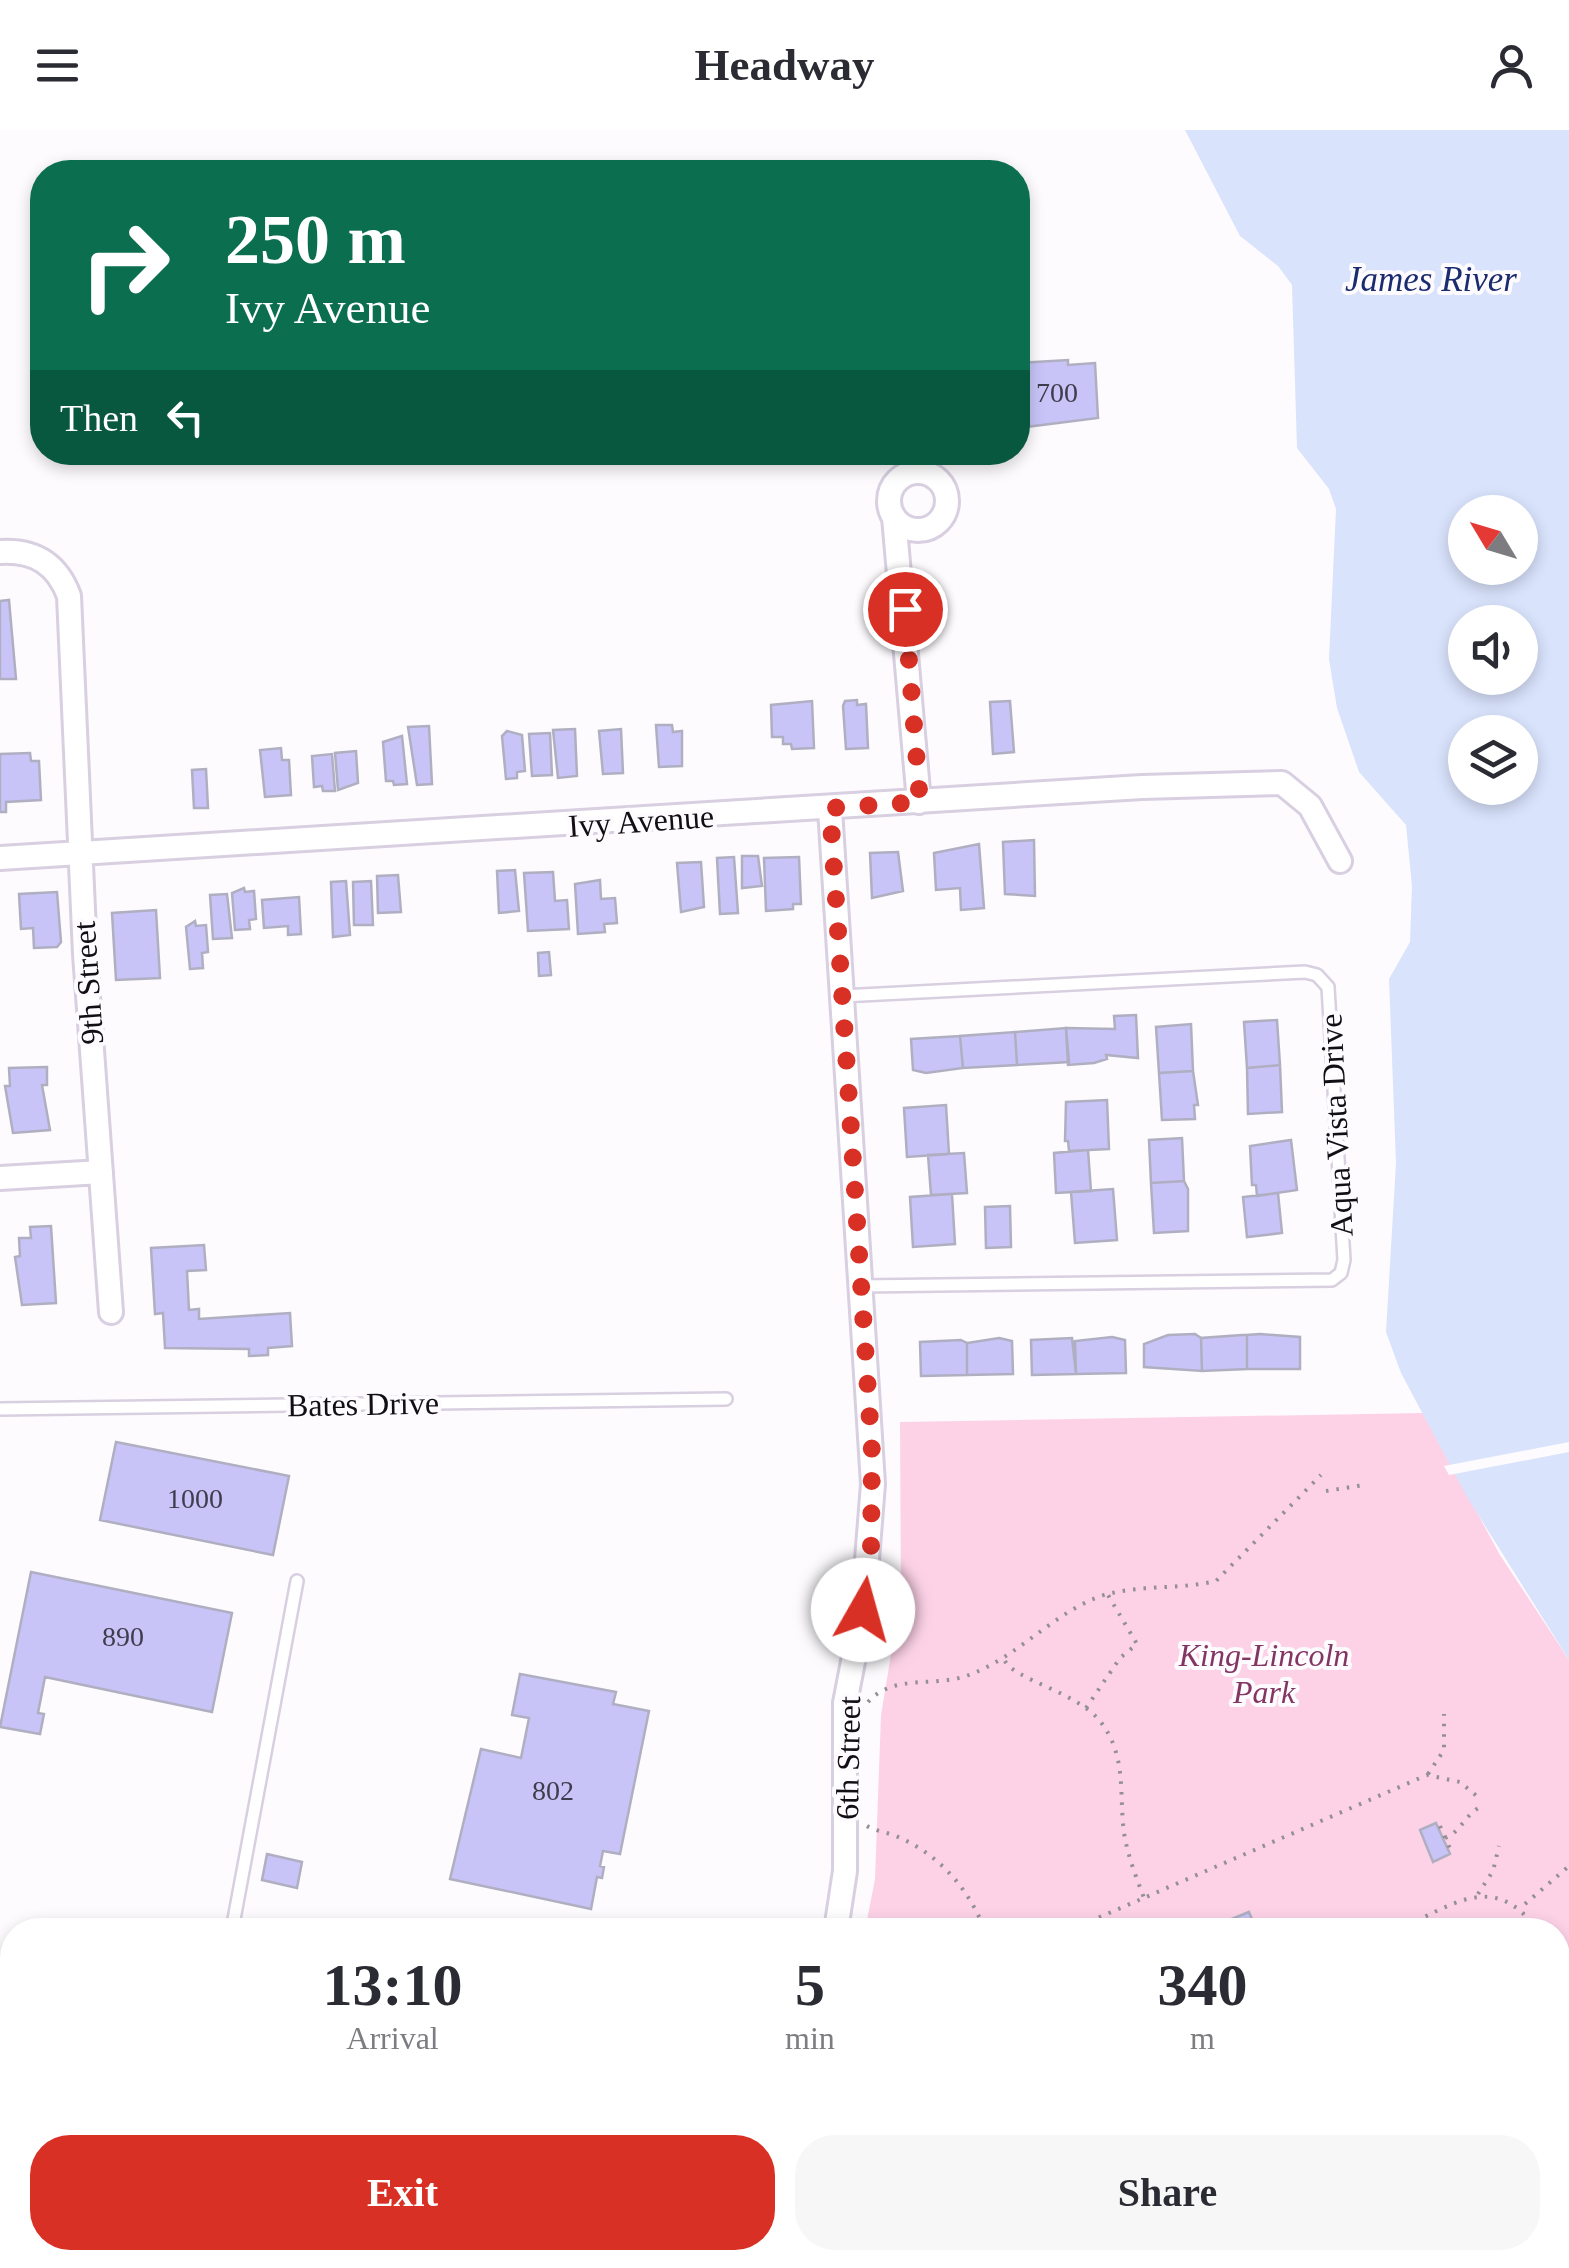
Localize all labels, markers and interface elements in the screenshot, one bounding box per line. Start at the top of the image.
icon: menu [30,38,85,93]
icon: person [1484,38,1539,93]
text: Headway [695,40,875,90]
icon: right [60,200,190,330]
text: 250 m [225,201,406,278]
water label: James River [1345,260,1517,299]
text: Ivy Avenue [225,283,430,333]
house number: 700 [1036,377,1078,408]
icon: left [158,390,213,445]
text: Then [60,397,138,439]
north arrow [1448,495,1538,585]
map controls [1448,495,1538,805]
pin [863,567,948,652]
icon: arrive [878,582,933,637]
button: sound [1448,605,1538,695]
button: layers [1448,715,1538,805]
street label: Ivy Avenue [567,798,715,844]
street label: 9th Street [66,920,110,1046]
street label: Aqua Vista Drive [1312,1013,1360,1237]
street label: Bates Drive [287,1385,439,1423]
house number: 1000 [167,1483,223,1514]
position arrow [811,1558,915,1662]
house number: 890 [102,1621,144,1652]
park label: King-Lincoln Park [1178,1637,1349,1710]
street label: 6th Street [829,1696,867,1820]
house number: 802 [532,1775,574,1806]
text: 13:10 [323,1952,463,2018]
text: 5 [795,1952,825,2018]
text: 340 [1157,1952,1247,2018]
text: Arrival [346,2020,439,2056]
text: min [785,2020,835,2056]
text: m [1190,2020,1215,2056]
button: Exit [30,2135,775,2250]
button: Share [795,2135,1540,2250]

